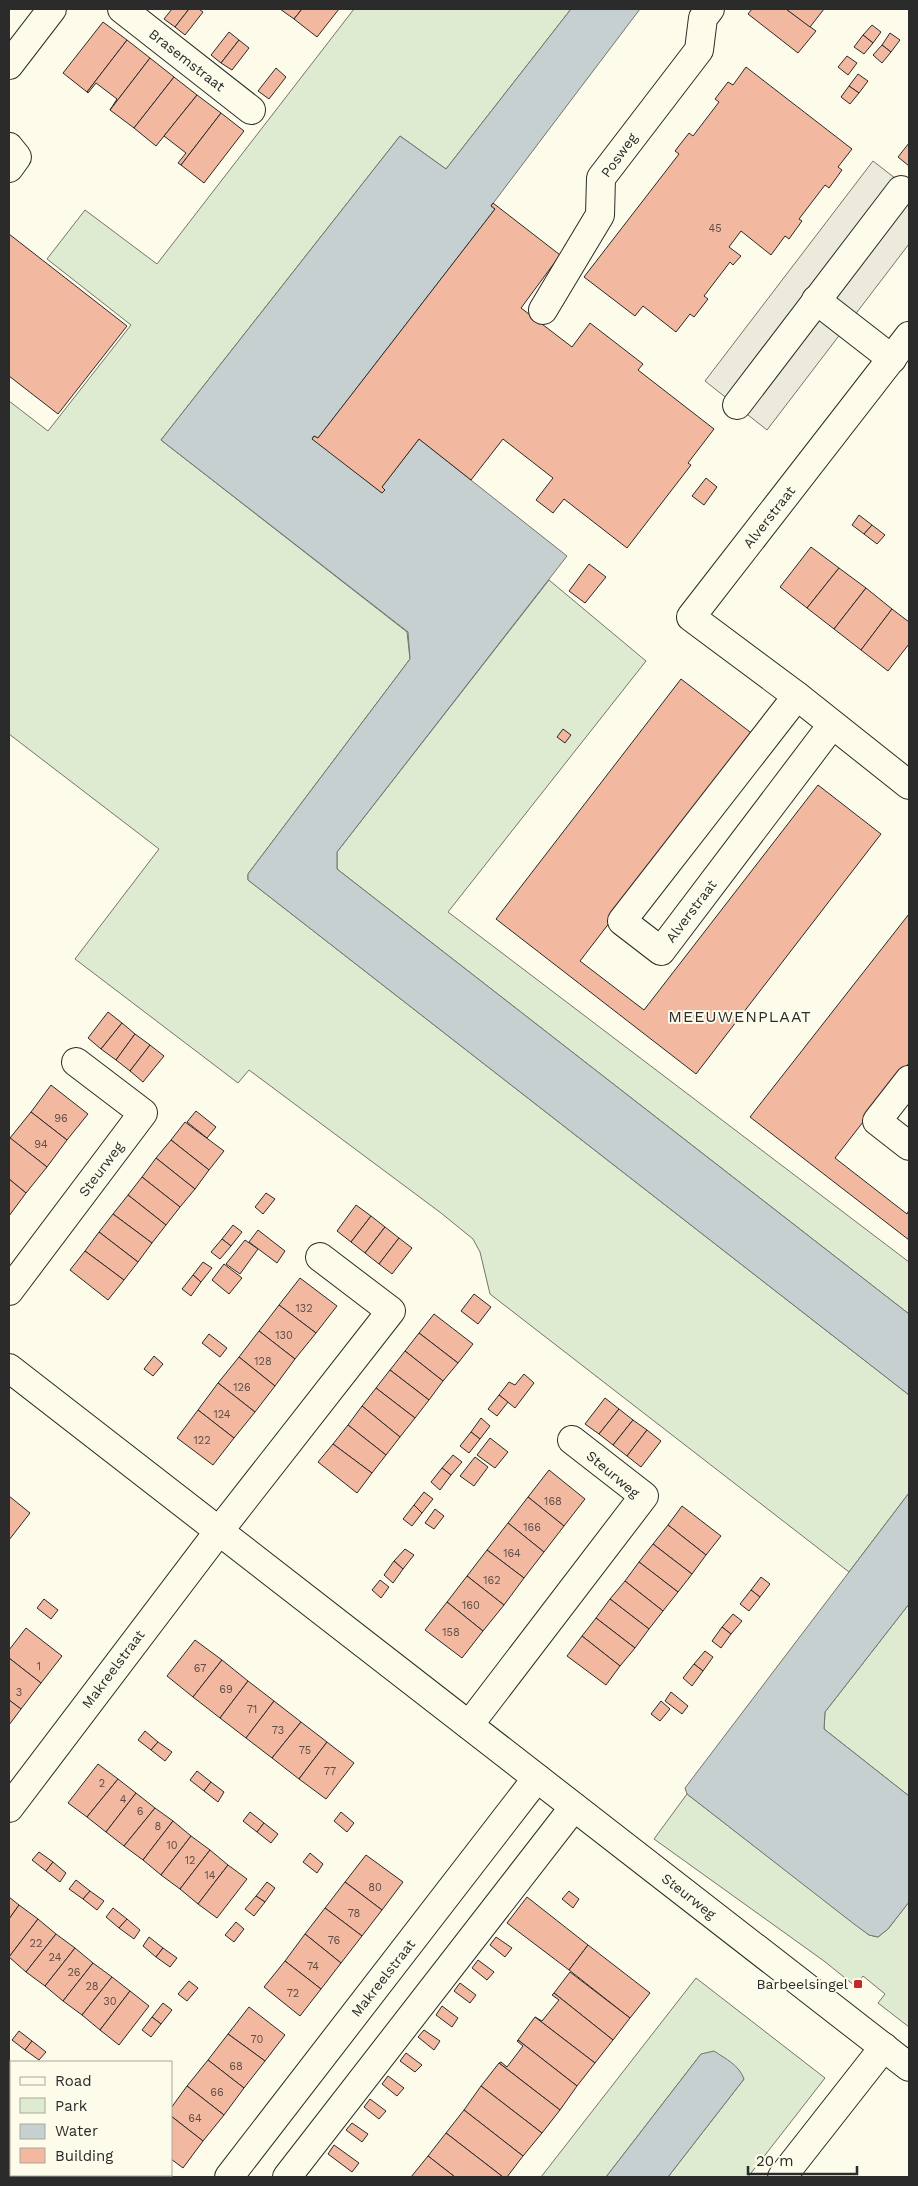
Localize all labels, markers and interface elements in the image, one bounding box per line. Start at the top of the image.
street label: Brasemstraat [146,26,228,95]
street label: Posweg [598,129,641,180]
house number: 45 [708,222,722,235]
street label: Alverstraat [740,483,798,551]
street label: Alverstraat [662,876,720,945]
district label: MEEUWENPLAAT [668,1007,812,1026]
house number: 96 [54,1112,68,1125]
house number: 94 [34,1138,48,1151]
street label: Steurweg [75,1138,127,1199]
house number: 132 [295,1302,313,1315]
house number: 130 [275,1329,293,1342]
house number: 128 [254,1355,272,1368]
house number: 126 [233,1381,251,1394]
house number: 124 [213,1408,231,1421]
house number: 122 [193,1434,211,1447]
street label: Steurweg [583,1447,643,1501]
house number: 168 [544,1495,562,1508]
house number: 166 [523,1521,541,1534]
house number: 164 [503,1547,521,1560]
house number: 162 [483,1574,501,1587]
house number: 160 [462,1599,480,1612]
house number: 158 [442,1626,460,1639]
street label: Makreelstraat [78,1627,148,1711]
house number: 1 [37,1660,41,1673]
house number: 67 [194,1662,206,1675]
house number: 69 [219,1683,233,1696]
house number: 3 [16,1686,22,1699]
house number: 71 [247,1703,257,1716]
house number: 73 [272,1724,284,1737]
house number: 75 [299,1744,311,1757]
house number: 77 [324,1765,336,1778]
house number: 2 [99,1777,105,1790]
house number: 4 [120,1793,127,1806]
house number: 6 [137,1805,144,1818]
house number: 8 [155,1820,162,1833]
house number: 10 [166,1839,178,1852]
house number: 12 [185,1854,195,1867]
house number: 14 [204,1869,216,1882]
street label: Steurweg [659,1870,720,1922]
house number: 80 [368,1881,382,1894]
house number: 78 [348,1907,361,1920]
house number: 76 [328,1934,341,1947]
street label: Makreelstraat [348,1936,418,2020]
house number: 22 [30,1937,42,1950]
house number: 24 [49,1951,62,1964]
house number: 74 [307,1960,319,1973]
house number: 26 [67,1966,81,1979]
place label: Barbeelsingel [756,1976,849,1992]
marker: Barbeelsingel [852,1978,864,1990]
house number: 28 [85,1980,99,1993]
house number: 72 [287,1987,299,2000]
house number: 30 [103,1995,117,2008]
house number: 70 [251,2033,264,2046]
house number: 68 [229,2060,243,2073]
legend [10,2061,172,2176]
text: Road [55,2072,92,2090]
house number: 66 [210,2086,224,2099]
text: Park [55,2097,88,2115]
house number: 64 [188,2112,202,2125]
text: Water [55,2122,98,2140]
scale bar [748,2144,857,2176]
text: Building [55,2147,113,2165]
text: 20 m [756,2152,794,2170]

